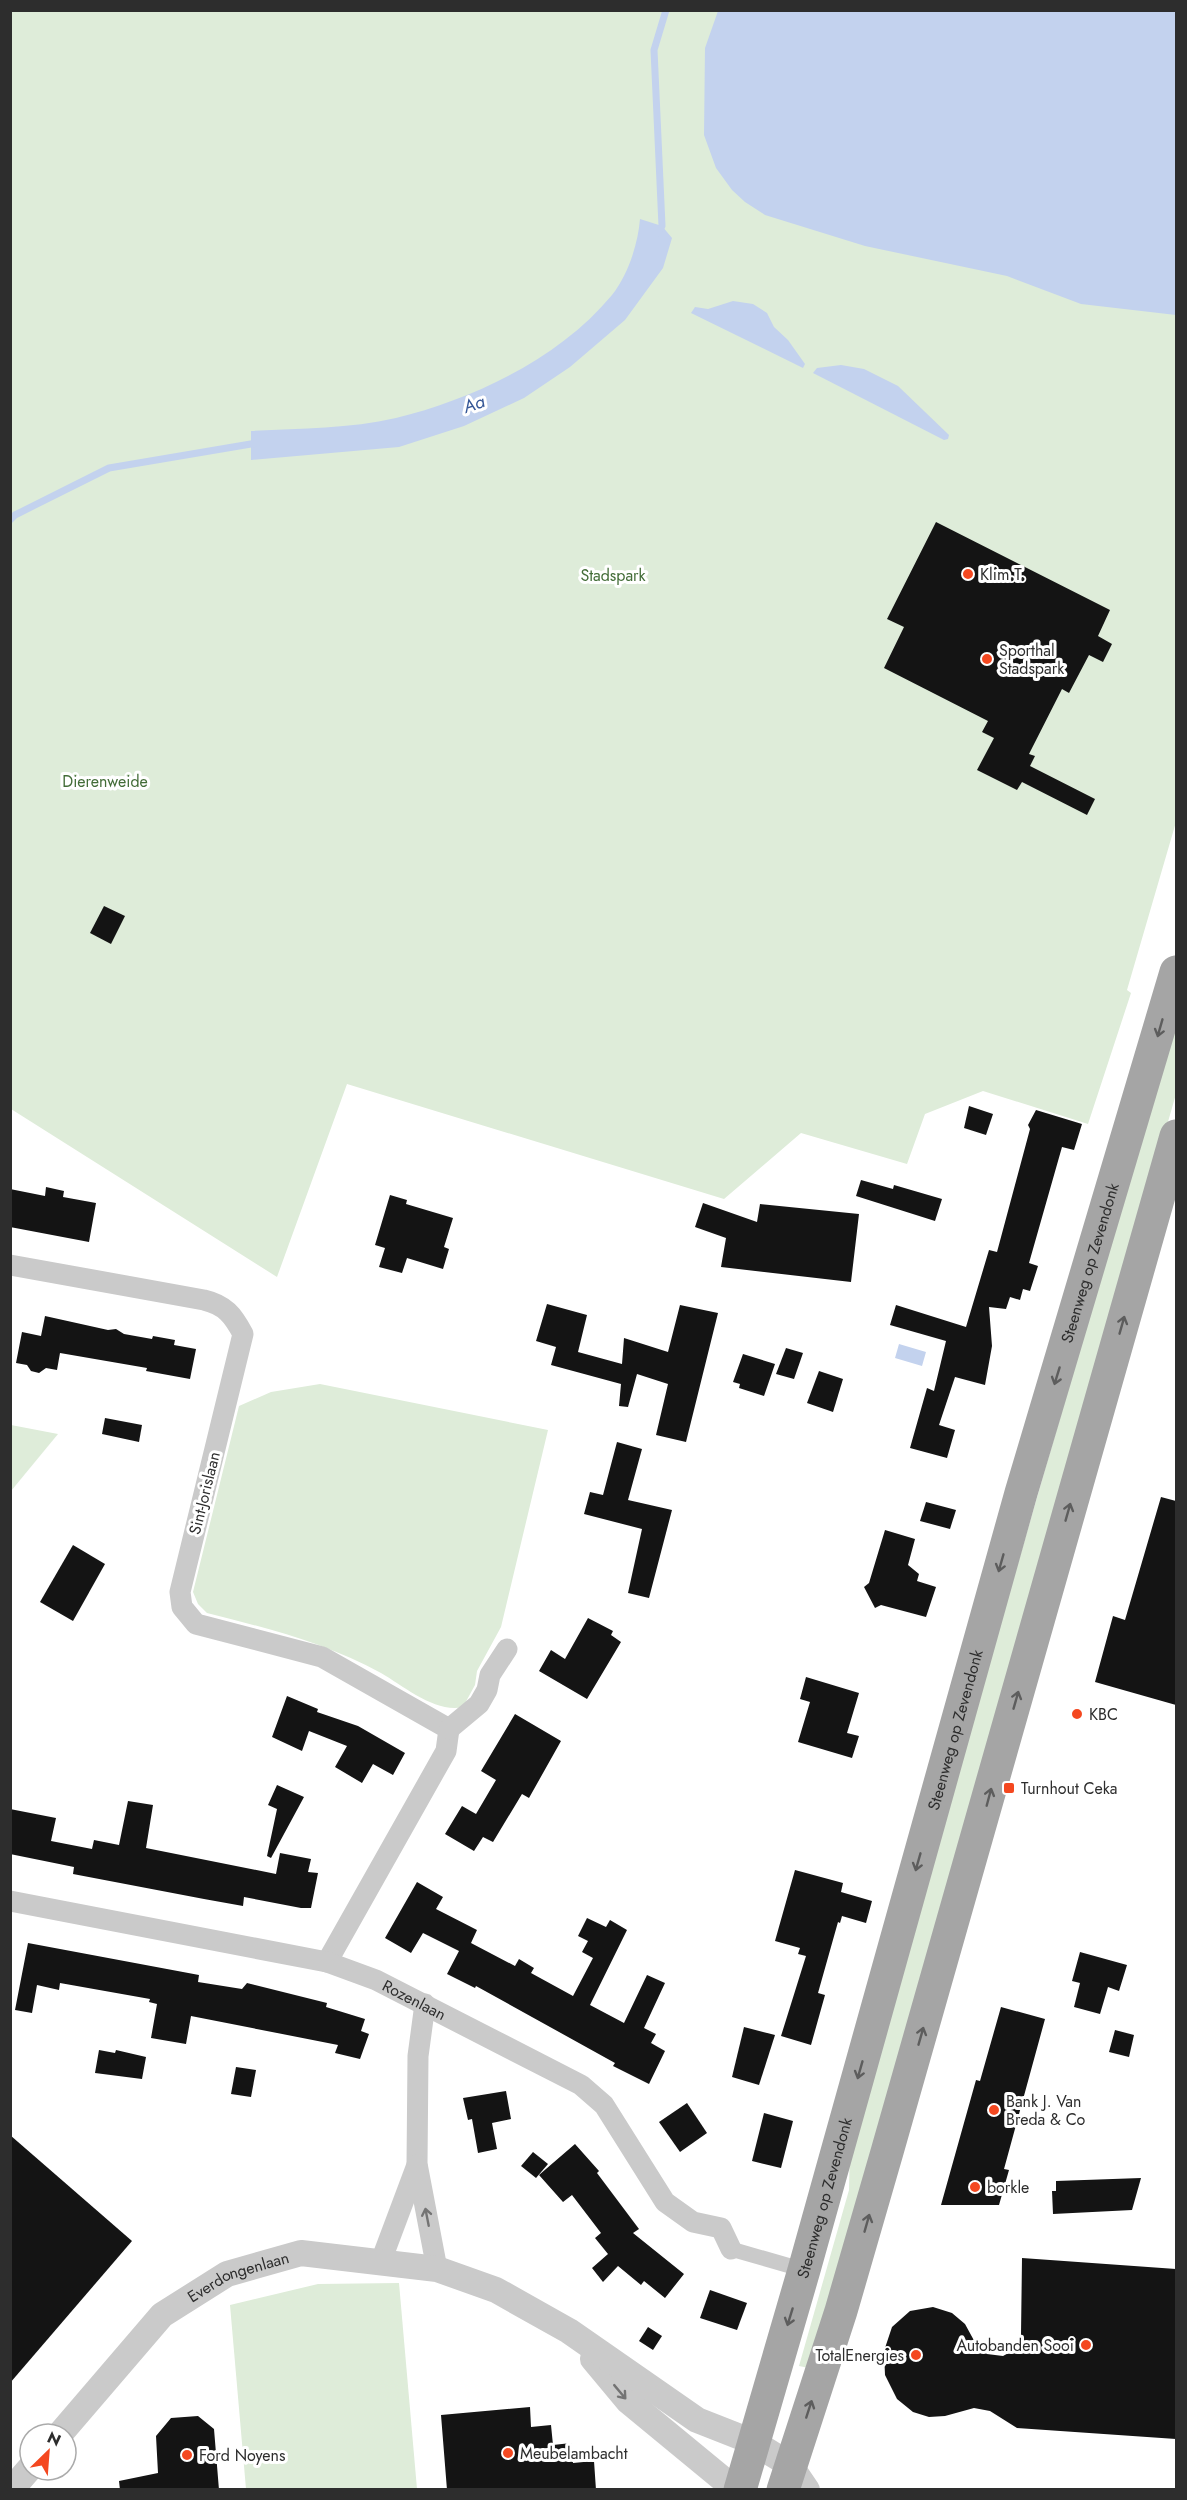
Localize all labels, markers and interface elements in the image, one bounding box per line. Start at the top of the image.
water label: Aa [459,388,488,420]
place label: Klim.T. [980,563,1025,586]
park label: Stadspark [580,564,647,587]
marker: Klim.T. [961,567,975,581]
place label: Sporthal Stadspark [999,639,1065,680]
marker: Sporthal Stadspark [980,652,994,666]
park label: Dierenweide [62,770,148,793]
one-way arrow [1154,1018,1165,1037]
street label: Steenweg op Zevendonk [1055,1179,1125,1346]
one-way arrow [1117,1316,1128,1335]
one-way arrow [1051,1366,1062,1385]
street label: Sint-Jorislaan [183,1449,226,1537]
one-way arrow [1063,1503,1074,1522]
one-way arrow [995,1553,1007,1572]
street label: Steenweg op Zevendonk [922,1646,989,1813]
one-way arrow [1011,1691,1022,1710]
place label: KBC [1089,1703,1118,1726]
marker: KBC [1070,1707,1084,1721]
place label: Turnhout Ceka [1021,1777,1118,1800]
marker: Turnhout Ceka [1002,1781,1016,1795]
one-way arrow [984,1788,995,1807]
one-way arrow [912,1852,923,1871]
street label: Rozenlaan [378,1974,450,2026]
one-way arrow [916,2027,927,2046]
one-way arrow [853,2061,865,2080]
place label: Bank J. Van Breda & Co [1006,2090,1086,2131]
marker: Bank J. Van Breda & Co [987,2103,1001,2117]
street label: Steenweg op Zevendonk [791,2114,858,2281]
place label: borkle [987,2176,1029,2199]
marker: borkle [968,2180,982,2194]
one-way arrow [421,2207,432,2227]
one-way arrow [861,2214,873,2233]
street label: Everdongenlaan [183,2246,292,2308]
one-way arrow [784,2307,795,2326]
place label: Autobanden Sooi [957,2334,1074,2357]
marker: Autobanden Sooi [1079,2338,1093,2352]
place label: TotalEnergies [816,2344,904,2367]
marker: TotalEnergies [909,2348,923,2362]
one-way arrow [614,2384,627,2400]
one-way arrow [804,2400,815,2419]
north arrow [18,2422,78,2482]
text: N [44,2426,65,2452]
place label: Meubelambacht [520,2442,628,2465]
place label: Ford Noyens [199,2444,285,2467]
marker: Meubelambacht [501,2446,515,2460]
marker: Ford Noyens [180,2448,194,2462]

